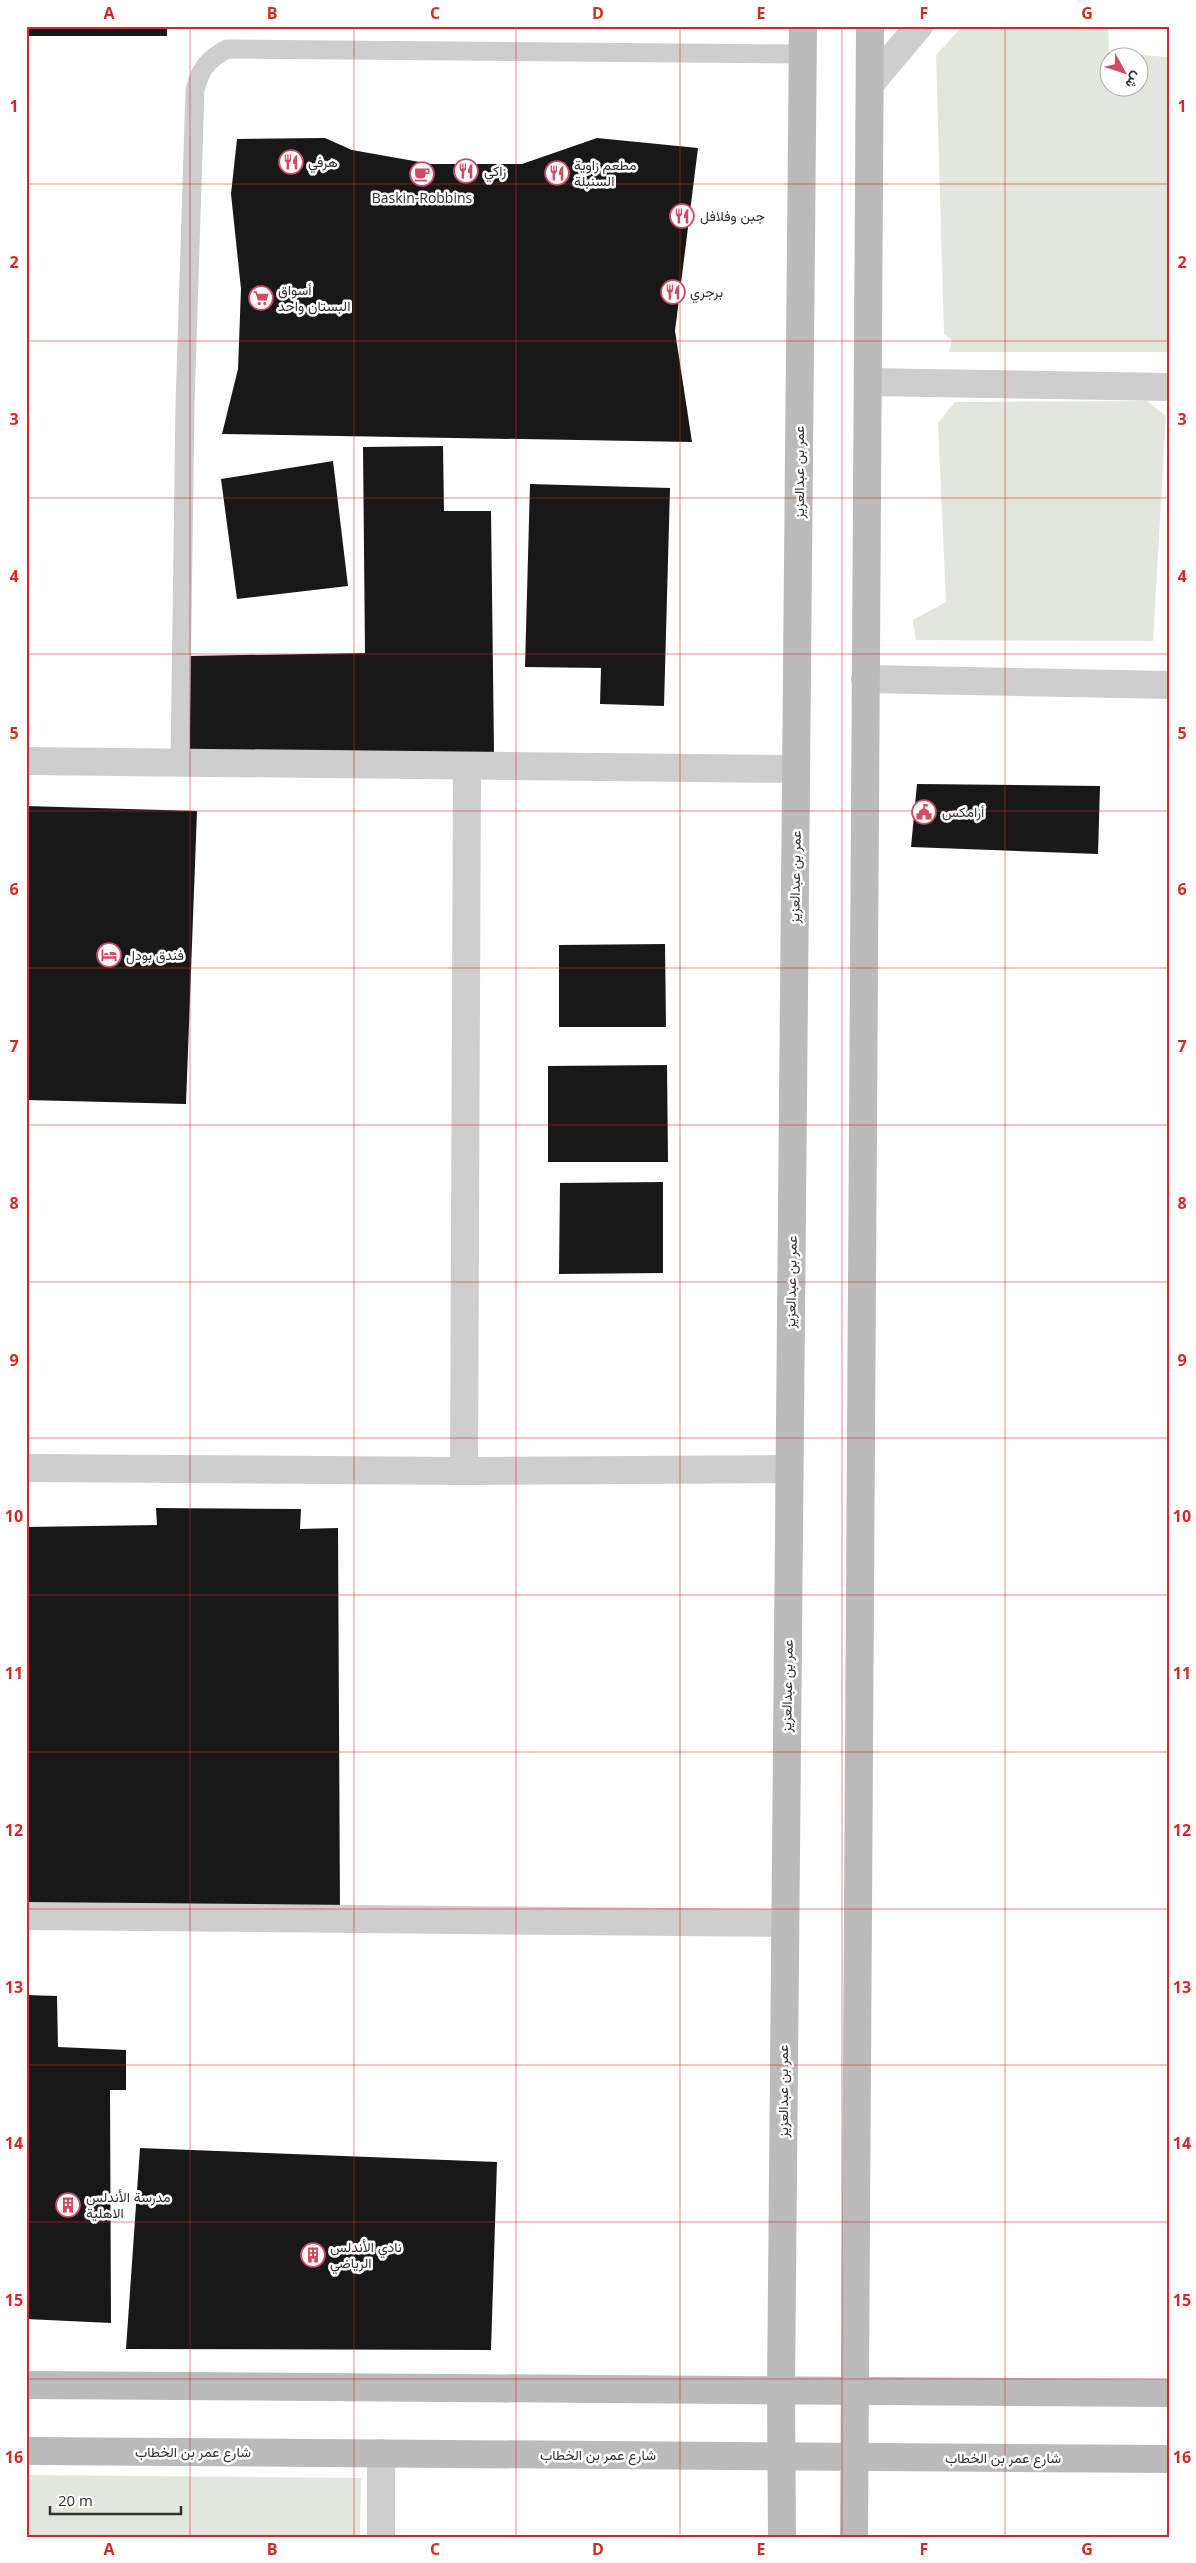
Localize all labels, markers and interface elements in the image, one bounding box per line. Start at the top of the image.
text: A [103,2,115,24]
text: B [267,2,277,24]
text: C [430,2,440,24]
text: D [592,2,604,24]
text: E [757,2,766,24]
text: F [920,2,928,24]
text: G [1081,2,1093,24]
north arrow [1098,48,1148,98]
text: ش [1122,68,1147,93]
text: 1 [9,95,19,117]
text: 1 [1177,95,1187,117]
restaurant icon: هرفي [278,149,304,175]
place label: هرفي [308,152,338,174]
place label: مطعم زاوية السنبلة [574,155,636,190]
restaurant icon: زاكي [453,158,479,184]
restaurant icon: مطعم زاوية السنبلة [544,160,570,186]
cafe icon: Baskin-Robbins [409,161,435,187]
place label: زاكي [484,161,507,183]
place label: Baskin-Robbins [372,188,473,207]
restaurant icon: جبن وفلافل [669,203,695,229]
place label: جبن وفلافل [700,206,765,225]
text: 2 [9,251,19,273]
text: 2 [1177,251,1187,273]
restaurant icon: برجري [660,279,686,305]
place label: أسواق البستان واحد [278,280,350,315]
place label: برجري [690,282,723,304]
supermarket icon: أسواق البستان واحد [248,285,274,311]
text: 3 [9,408,19,430]
text: 3 [1177,408,1187,430]
street label: عمر بن عبدالعزيز [789,426,808,519]
text: 4 [9,565,19,587]
text: 4 [1177,565,1187,587]
text: 5 [9,722,19,744]
text: 5 [1177,722,1187,744]
public building icon: أرامكس [911,799,937,825]
place label: أرامكس [942,802,984,821]
street label: عمر بن عبدالعزيز [784,830,805,925]
text: 6 [9,878,19,900]
text: 6 [1177,878,1187,900]
hotel icon: فندق بودل [96,942,122,968]
place label: فندق بودل [126,945,184,965]
text: 7 [9,1035,19,1057]
text: 7 [1177,1035,1187,1057]
text: 8 [9,1192,19,1214]
text: 8 [1177,1192,1187,1214]
street label: عمر بن عبدالعزيز [780,1235,801,1330]
text: 9 [9,1349,19,1371]
text: 9 [1177,1349,1187,1371]
text: 10 [5,1505,23,1527]
text: 10 [1173,1505,1191,1527]
street label: عمر بن عبدالعزيز [776,1639,797,1734]
text: 11 [5,1662,23,1684]
text: 11 [1173,1662,1191,1684]
text: 12 [5,1819,23,1841]
text: 12 [1173,1819,1191,1841]
text: 13 [5,1976,23,1998]
text: 13 [1173,1976,1191,1998]
street label: عمر بن عبدالعزيز [773,2045,792,2138]
text: 14 [5,2132,23,2154]
text: 14 [1173,2132,1191,2154]
place label: مدرسة الأندلس الاهلية [86,2187,171,2222]
building icon: مدرسة الأندلس الاهلية [55,2192,81,2218]
place label: نادي الأندلس الرياضي [330,2237,402,2275]
building icon: نادي الأندلس الرياضي [300,2242,326,2268]
text: 15 [5,2289,23,2311]
text: 15 [1173,2289,1191,2311]
street label: شارع عمر بن الخطاب [135,2442,251,2463]
street label: شارع عمر بن الخطاب [540,2445,656,2466]
text: 16 [5,2446,23,2468]
text: 16 [1173,2446,1191,2468]
street label: شارع عمر بن الخطاب [945,2448,1061,2469]
scale bar [50,2483,181,2515]
text: 20 m [58,2490,93,2510]
text: A [103,2538,115,2560]
text: B [267,2538,277,2560]
text: C [430,2538,440,2560]
text: D [592,2538,604,2560]
text: E [757,2538,766,2560]
text: F [920,2538,928,2560]
text: G [1081,2538,1093,2560]

